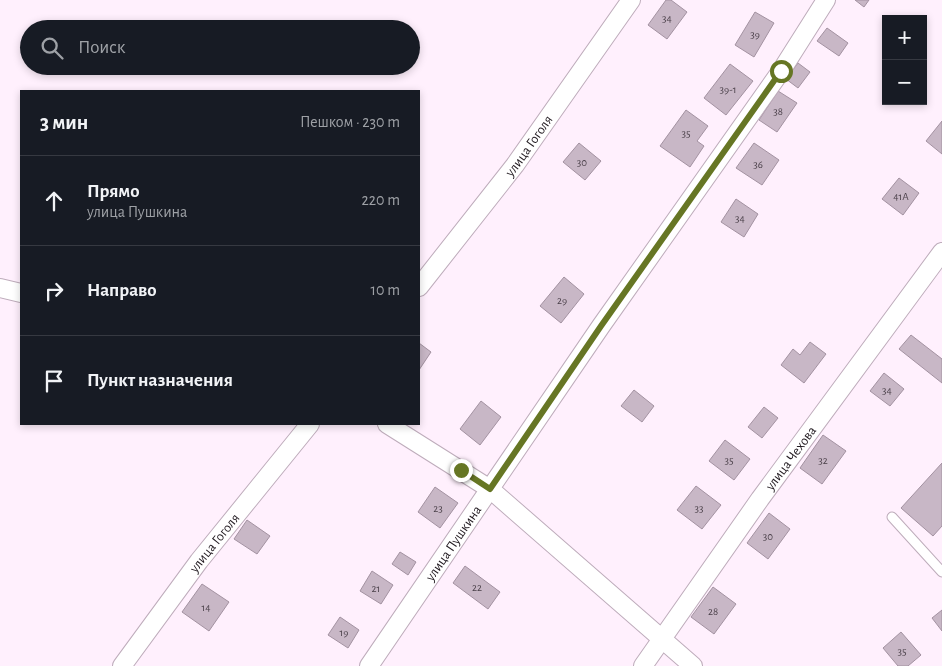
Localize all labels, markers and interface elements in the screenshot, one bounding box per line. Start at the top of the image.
house number: 34 [662,13,672,24]
map controls [882,15,927,105]
button: + [882,15,927,60]
search box [20,20,420,75]
house number: 39 [750,29,760,40]
icon: search [38,34,66,62]
text: Поиск [78,38,125,57]
route start [770,60,793,83]
button: − [882,60,927,105]
house number: 39-1 [720,84,736,95]
house number: 38 [773,106,783,117]
text: 3 мин [40,112,88,133]
street label: улица Гоголя [502,113,556,180]
text: Пешком · 230 m [300,114,400,130]
house number: 35 [681,128,691,139]
house number: 30 [577,157,587,168]
house number: 36 [753,159,763,170]
text: Прямо [87,182,140,201]
icon: ahead [40,187,68,215]
house number: 41А [893,191,909,202]
text: 220 m [362,192,400,208]
text: улица Пушкина [87,204,187,220]
house number: 34 [735,213,745,224]
icon: right [40,277,68,305]
text: Направо [87,281,157,300]
text: 10 m [371,282,400,298]
house number: 29 [557,295,567,306]
icon: arrive [40,367,68,395]
text: Пункт назначения [87,371,233,390]
house number: 34 [882,385,892,396]
street label: улица Чехова [762,423,820,494]
house number: 35 [724,455,734,466]
house number: 32 [818,455,828,466]
route end [450,459,473,482]
street label: улица Пушкина [423,503,485,585]
house number: 23 [433,503,443,514]
house number: 33 [694,503,704,514]
street label: улица Гоголя [187,511,243,576]
house number: 30 [763,531,773,542]
house number: 22 [472,582,482,593]
house number: 21 [372,583,380,594]
house number: 14 [201,602,211,613]
house number: 28 [708,606,718,617]
house number: 19 [340,627,348,638]
house number: 35 [897,646,907,657]

